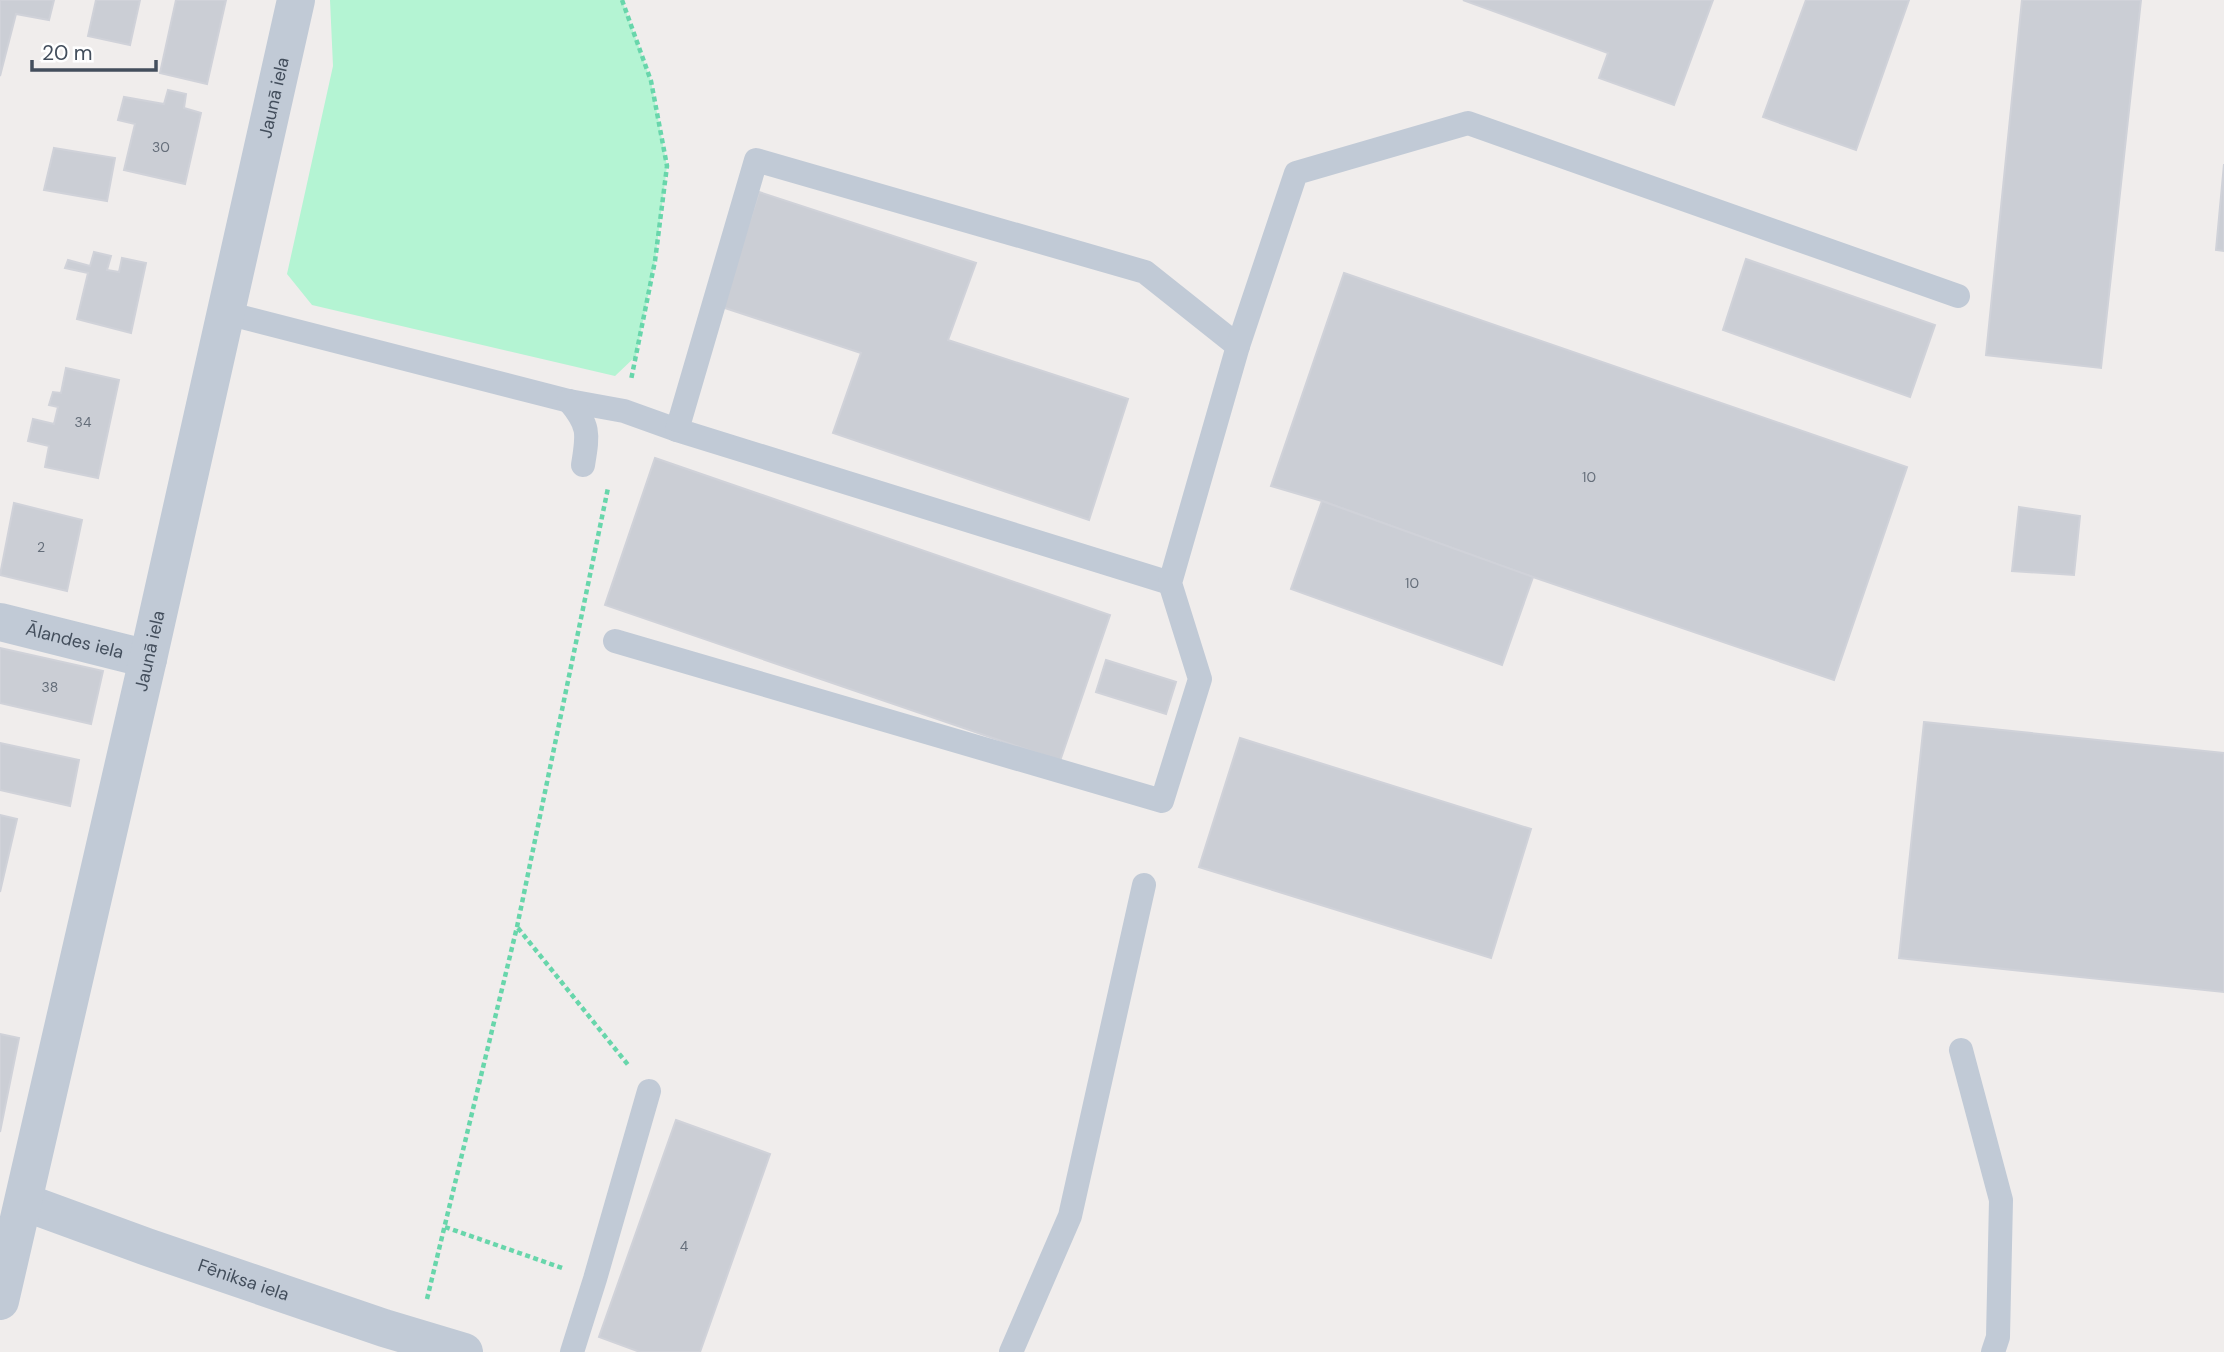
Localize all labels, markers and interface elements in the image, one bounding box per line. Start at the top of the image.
scale bar [32,28,156,72]
text: 20 m [42,39,93,67]
street label: Jaunā iela [253,55,295,141]
house number: 30 [152,138,170,156]
house number: 34 [75,413,92,431]
house number: 10 [1582,468,1596,486]
house number: 2 [37,538,45,556]
house number: 10 [1405,574,1419,592]
street label: Jaunā iela [129,608,171,694]
street label: Ālandes iela [23,617,126,664]
house number: 38 [42,678,58,696]
house number: 4 [680,1237,689,1255]
street label: Fēniksa iela [195,1253,292,1307]

